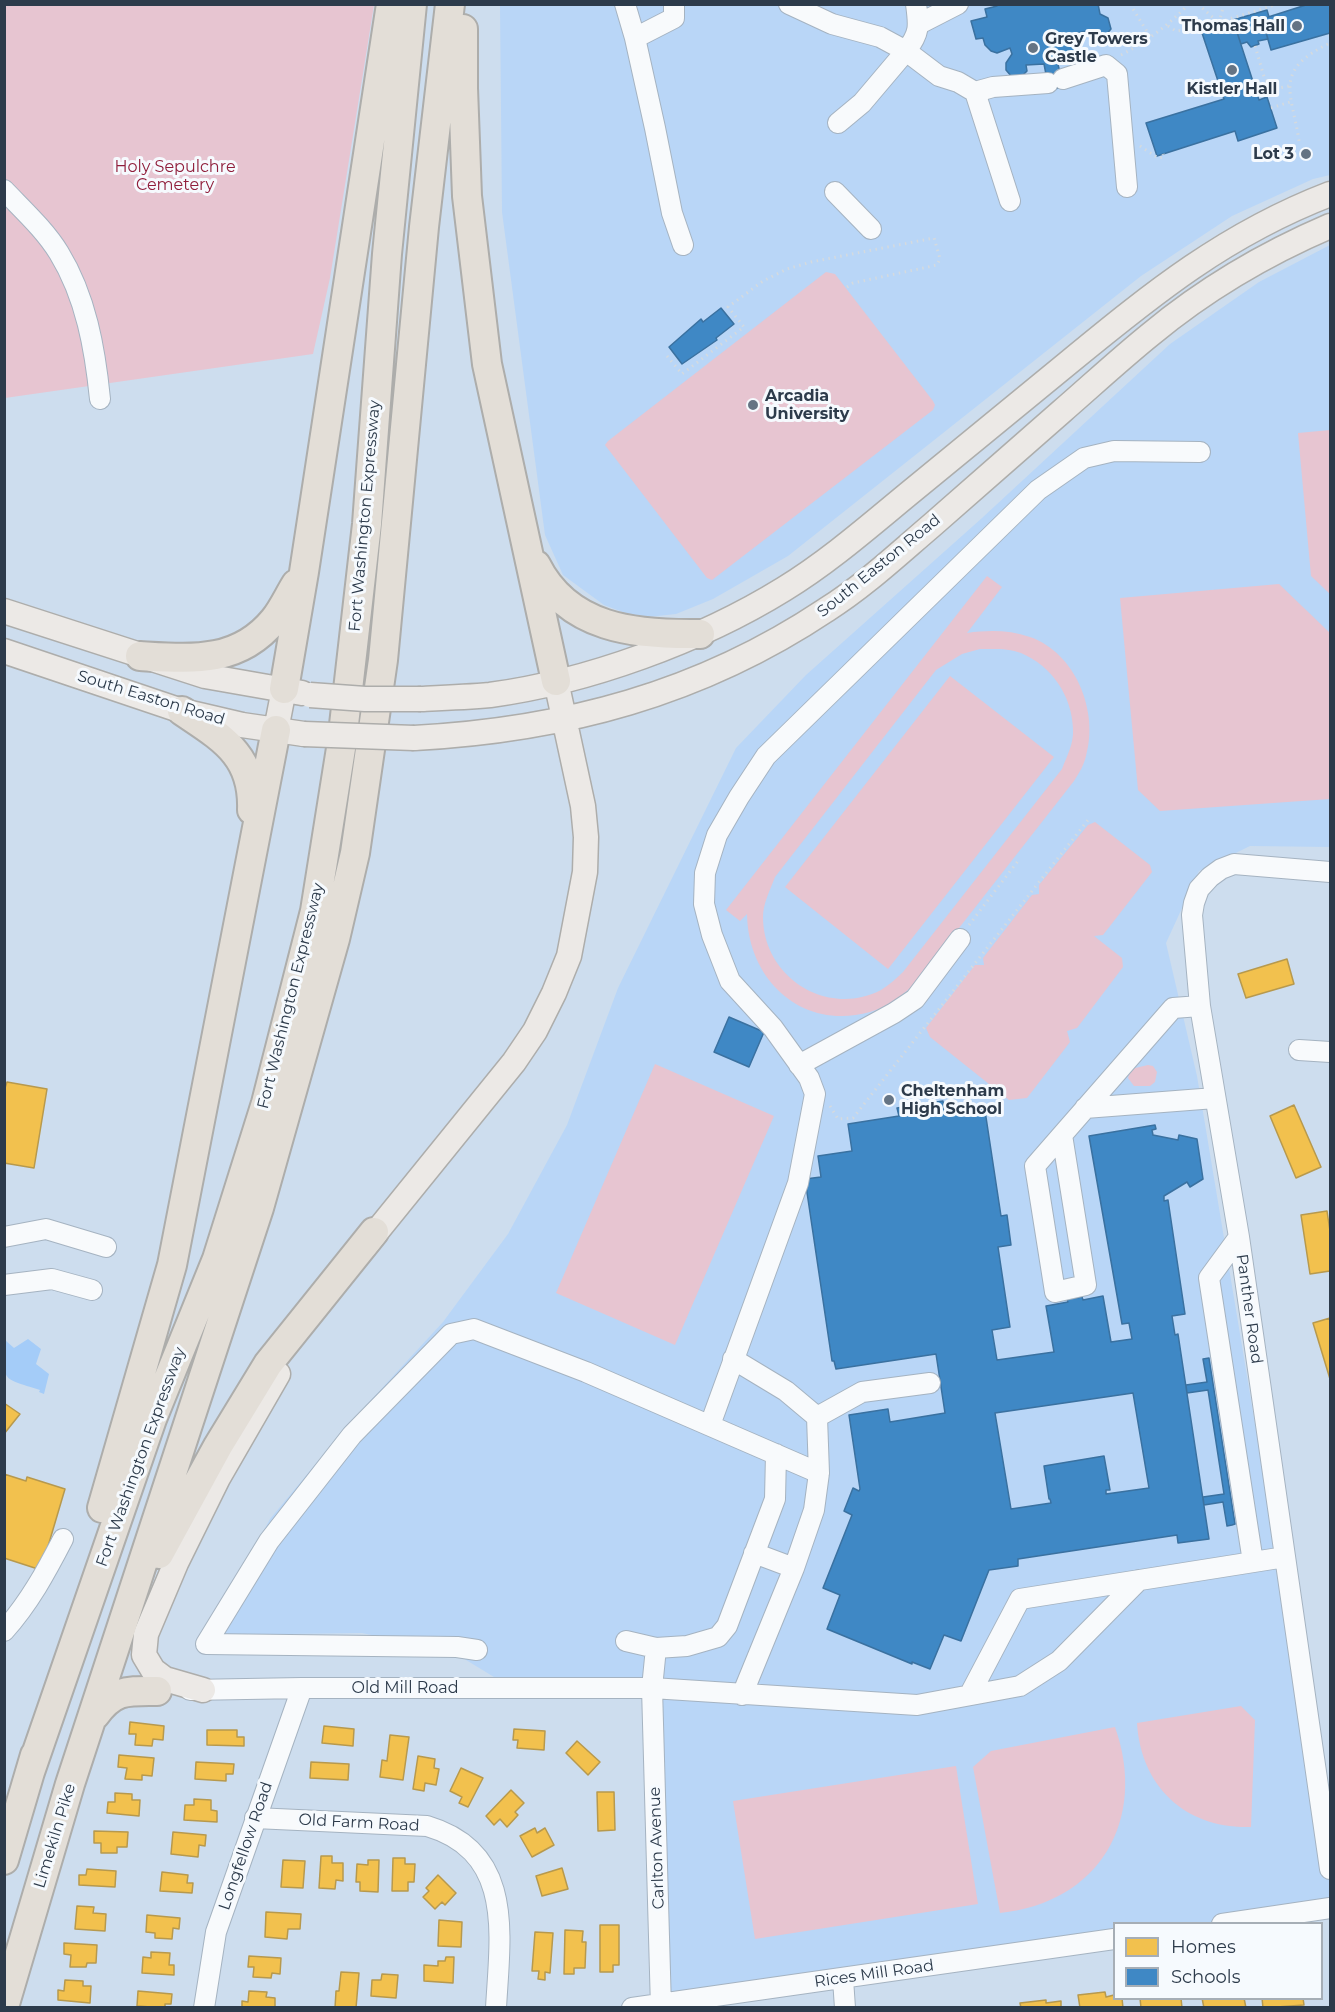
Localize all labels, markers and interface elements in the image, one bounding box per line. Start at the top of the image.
place label: Thomas Hall [1181,16,1285,36]
marker: Thomas Hall [1290,19,1304,33]
place label: Grey Towers Castle [1045,29,1148,67]
marker: Grey Towers Castle [1026,41,1040,55]
marker: Kistler Hall [1225,63,1239,77]
place label: Kistler Hall [1187,79,1277,99]
place label: Lot 3 [1253,144,1294,164]
marker: Lot 3 [1299,147,1313,161]
park label: Holy Sepulchre Cemetery [114,157,236,195]
place label: Arcadia University [765,386,849,424]
marker: Arcadia University [746,398,760,412]
street label: Fort Washington Expressway [345,399,385,633]
street label: South Easton Road [813,510,945,622]
street label: South Easton Road [75,666,227,730]
street label: Fort Washington Expressway [254,881,328,1111]
place label: Cheltenham High School [901,1081,1004,1119]
marker: Cheltenham High School [882,1093,896,1107]
street label: Panther Road [1232,1253,1266,1365]
street label: Fort Washington Expressway [92,1345,190,1569]
street label: Old Mill Road [352,1678,458,1698]
street label: Longfellow Road [215,1779,277,1913]
street label: Limekiln Pike [30,1781,80,1891]
street label: Carlton Avenue [645,1786,669,1910]
street label: Old Farm Road [298,1810,420,1836]
legend [1113,1922,1323,2000]
text: Homes [1171,1936,1236,1958]
street label: Rices Mill Road [813,1956,935,1992]
text: Schools [1171,1966,1240,1988]

